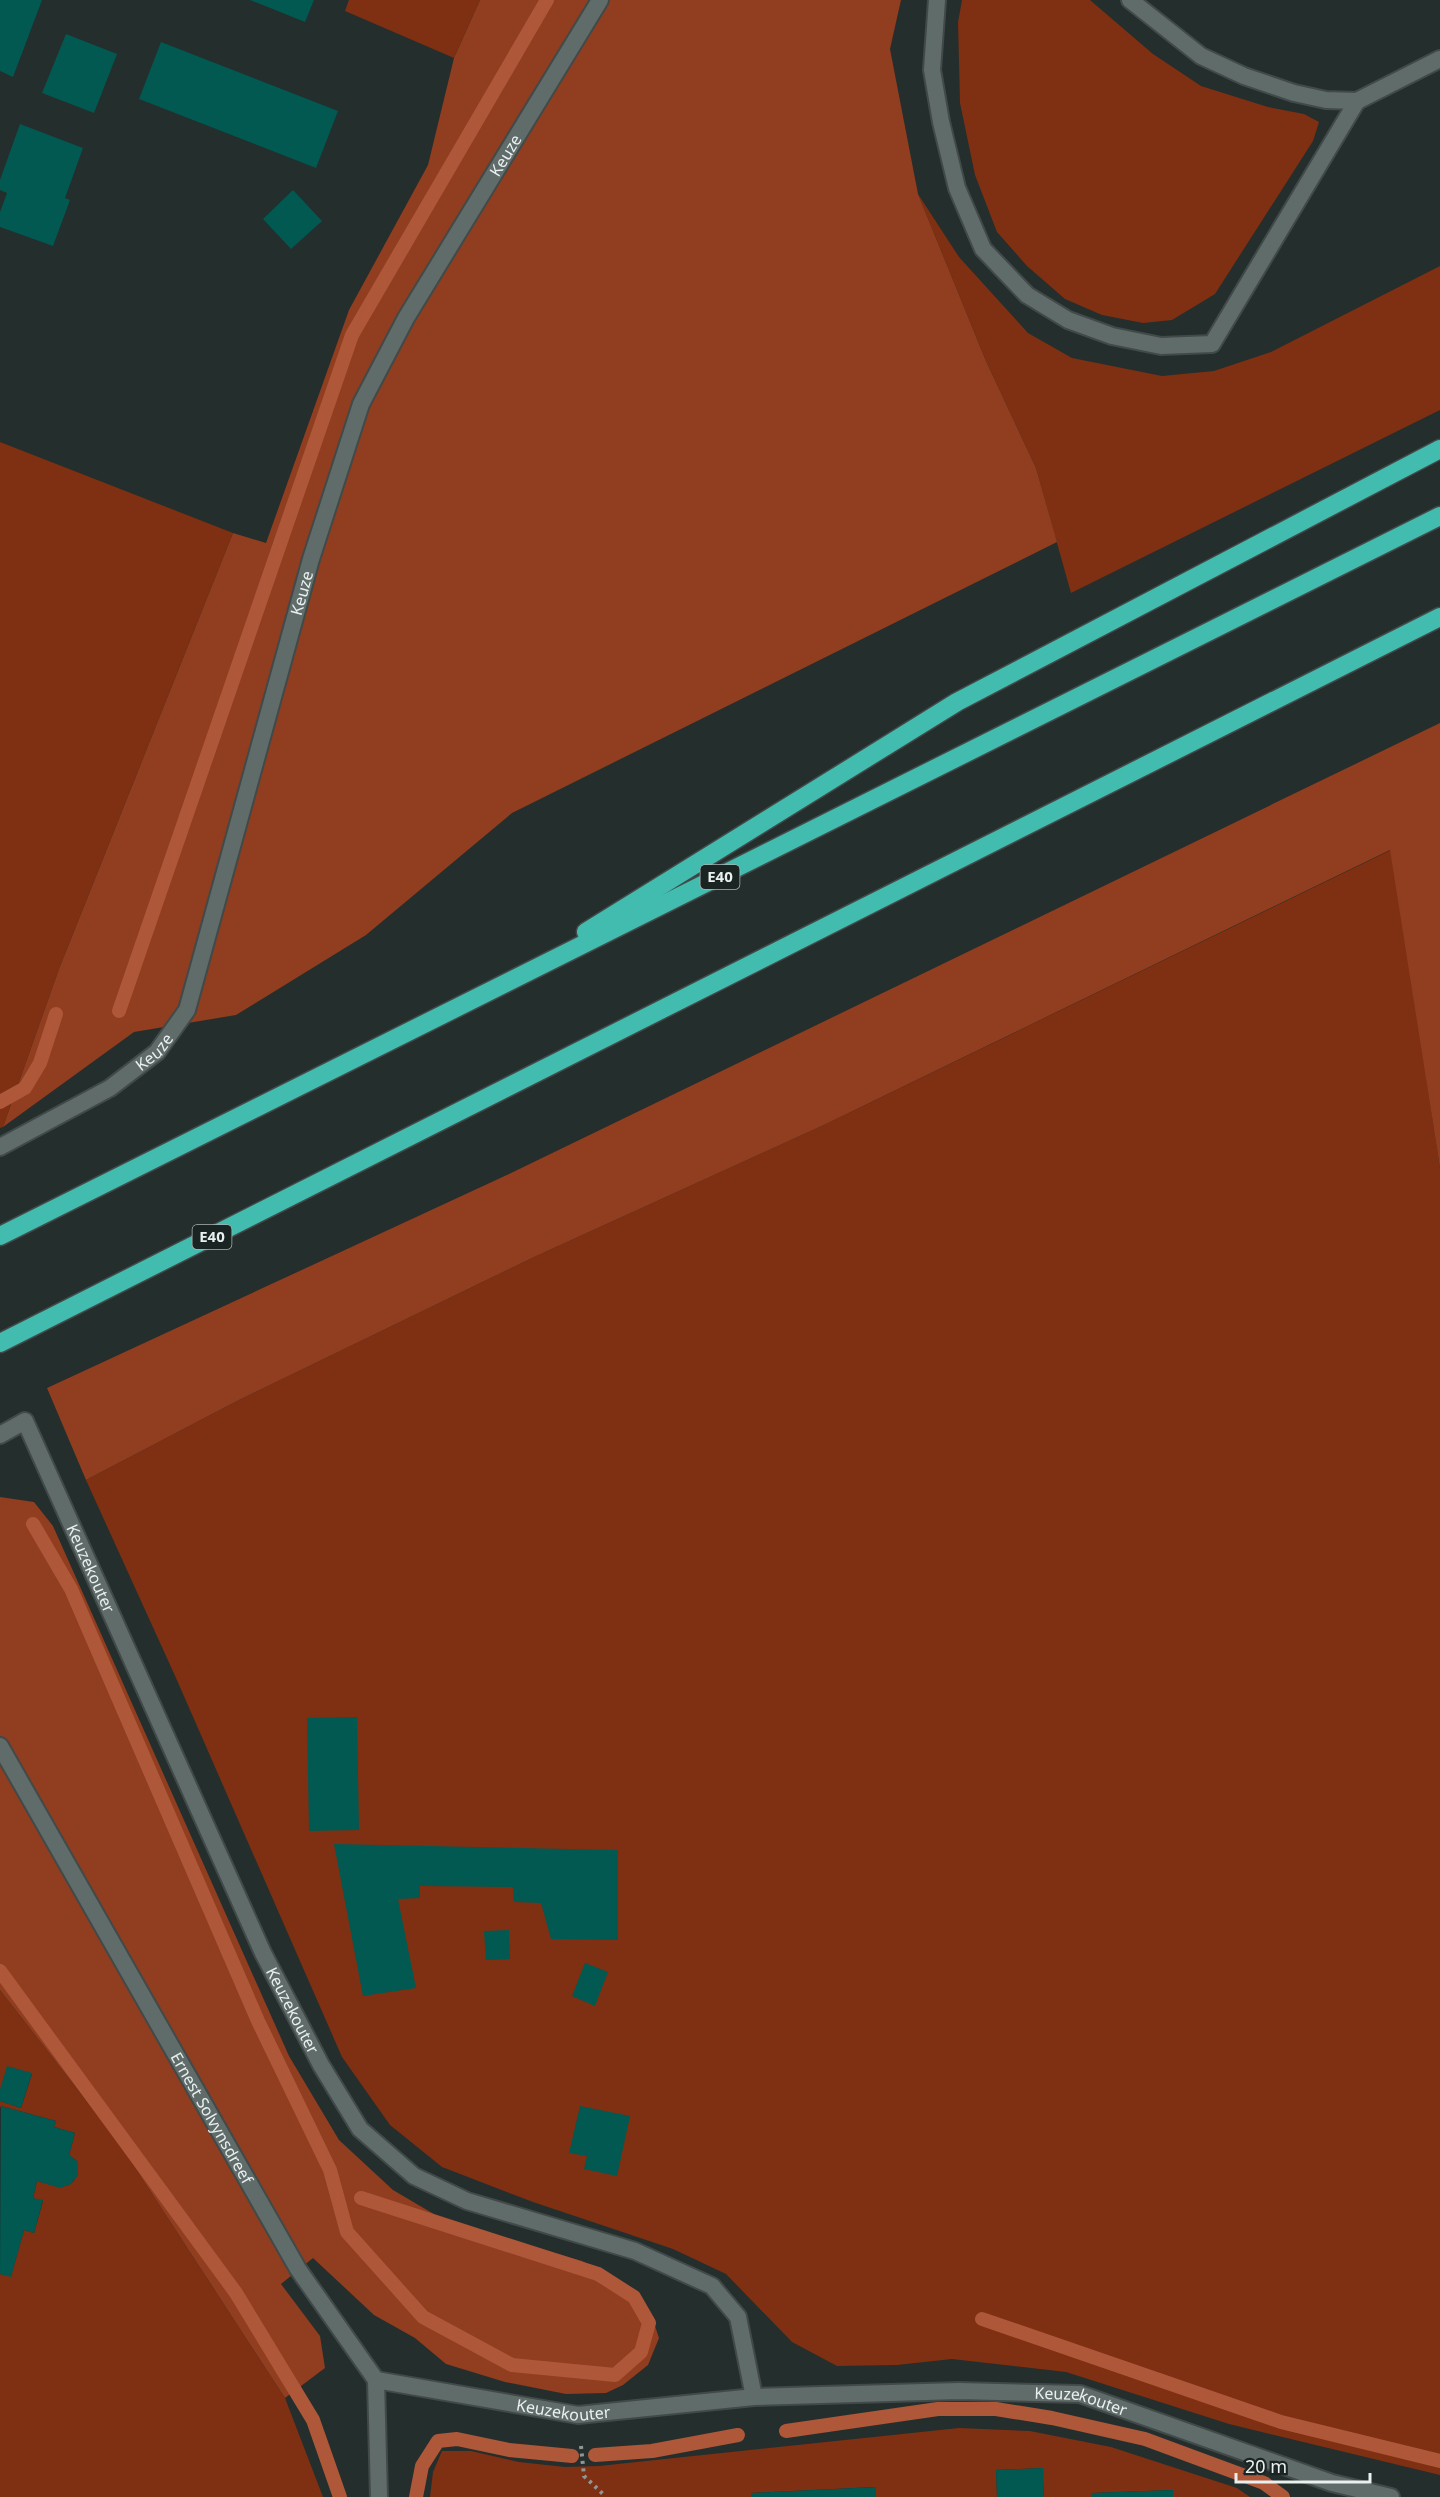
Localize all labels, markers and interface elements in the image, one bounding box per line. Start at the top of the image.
street label: Keuze [484,130,527,180]
street label: Keuze [285,568,318,618]
road number: E40 [700,865,740,889]
street label: Keuze [131,1029,178,1076]
road number: E40 [192,1225,232,1249]
street label: Keuzekouter [61,1520,120,1616]
street label: Keuzekouter [261,1963,324,2058]
street label: Ernest Solvynsdreef [166,2048,259,2189]
street label: Keuzekouter [1034,2382,1131,2421]
street label: Keuzekouter [515,2393,612,2426]
scale bar [1236,2446,1370,2484]
text: 20 m [1245,2454,1287,2478]

